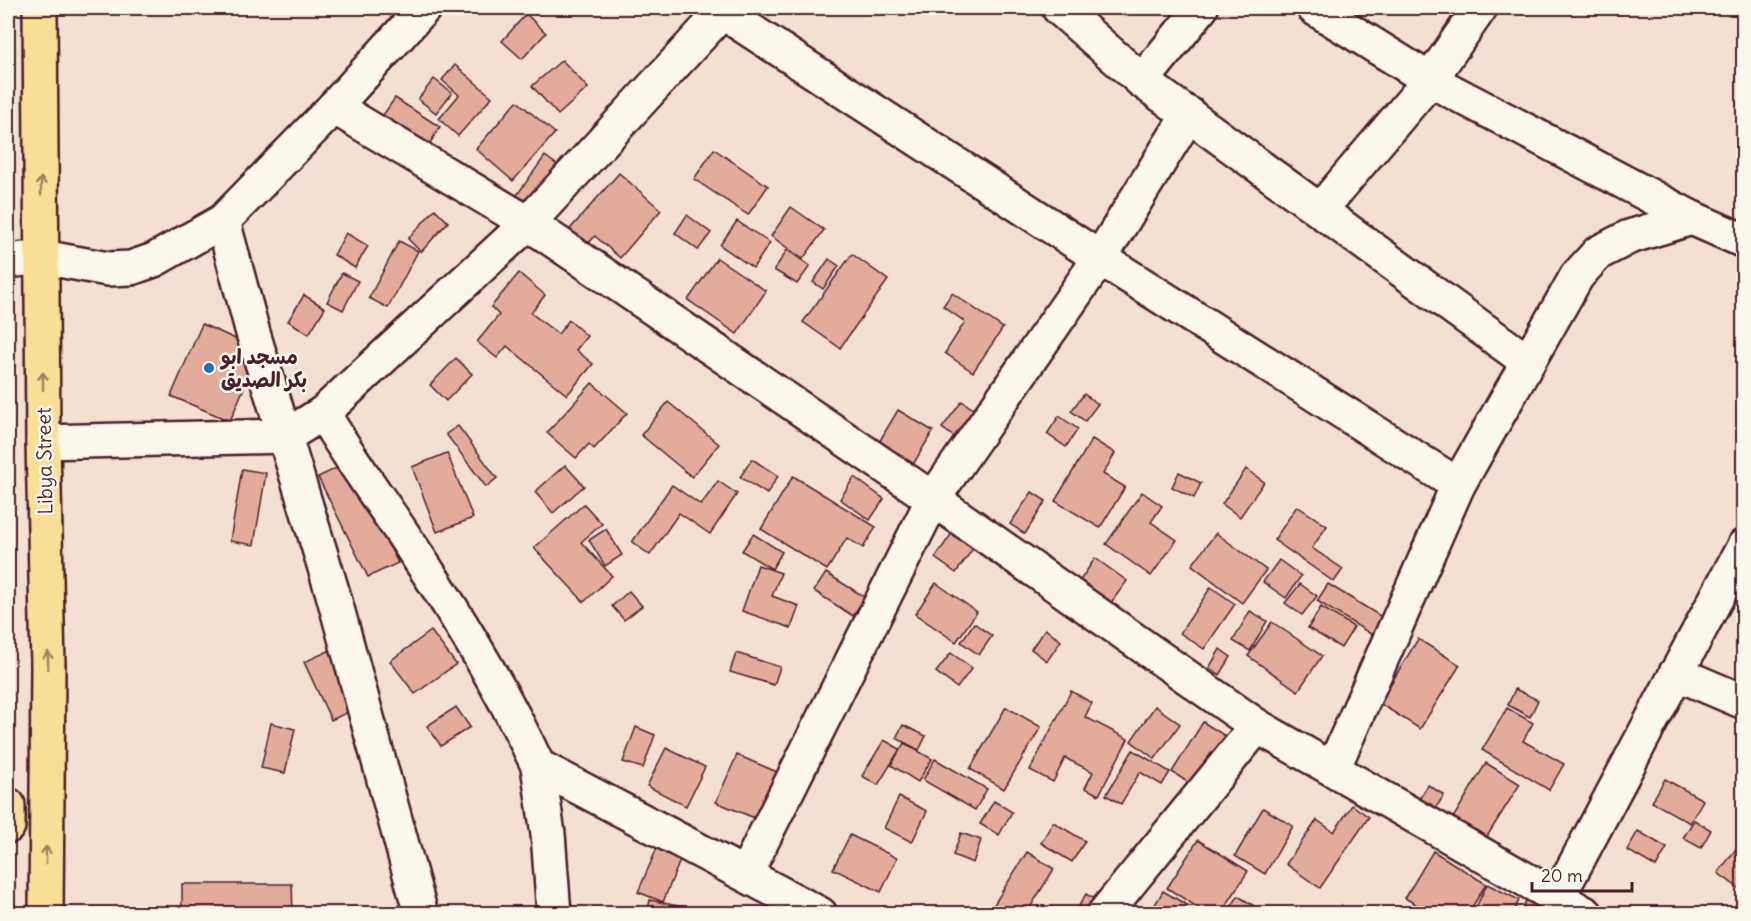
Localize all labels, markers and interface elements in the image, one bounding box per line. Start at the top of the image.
one-way arrow [35,177,47,197]
place label: مسجد ابو بكر الصديق [219,344,307,393]
marker: مسجد ابو بكر الصديق [202,361,216,375]
one-way arrow [38,372,49,392]
street label: Libya Street [31,407,57,515]
one-way arrow [42,651,53,671]
one-way arrow [40,846,52,866]
scale bar [1532,855,1632,893]
text: 20 m [1541,864,1583,887]

